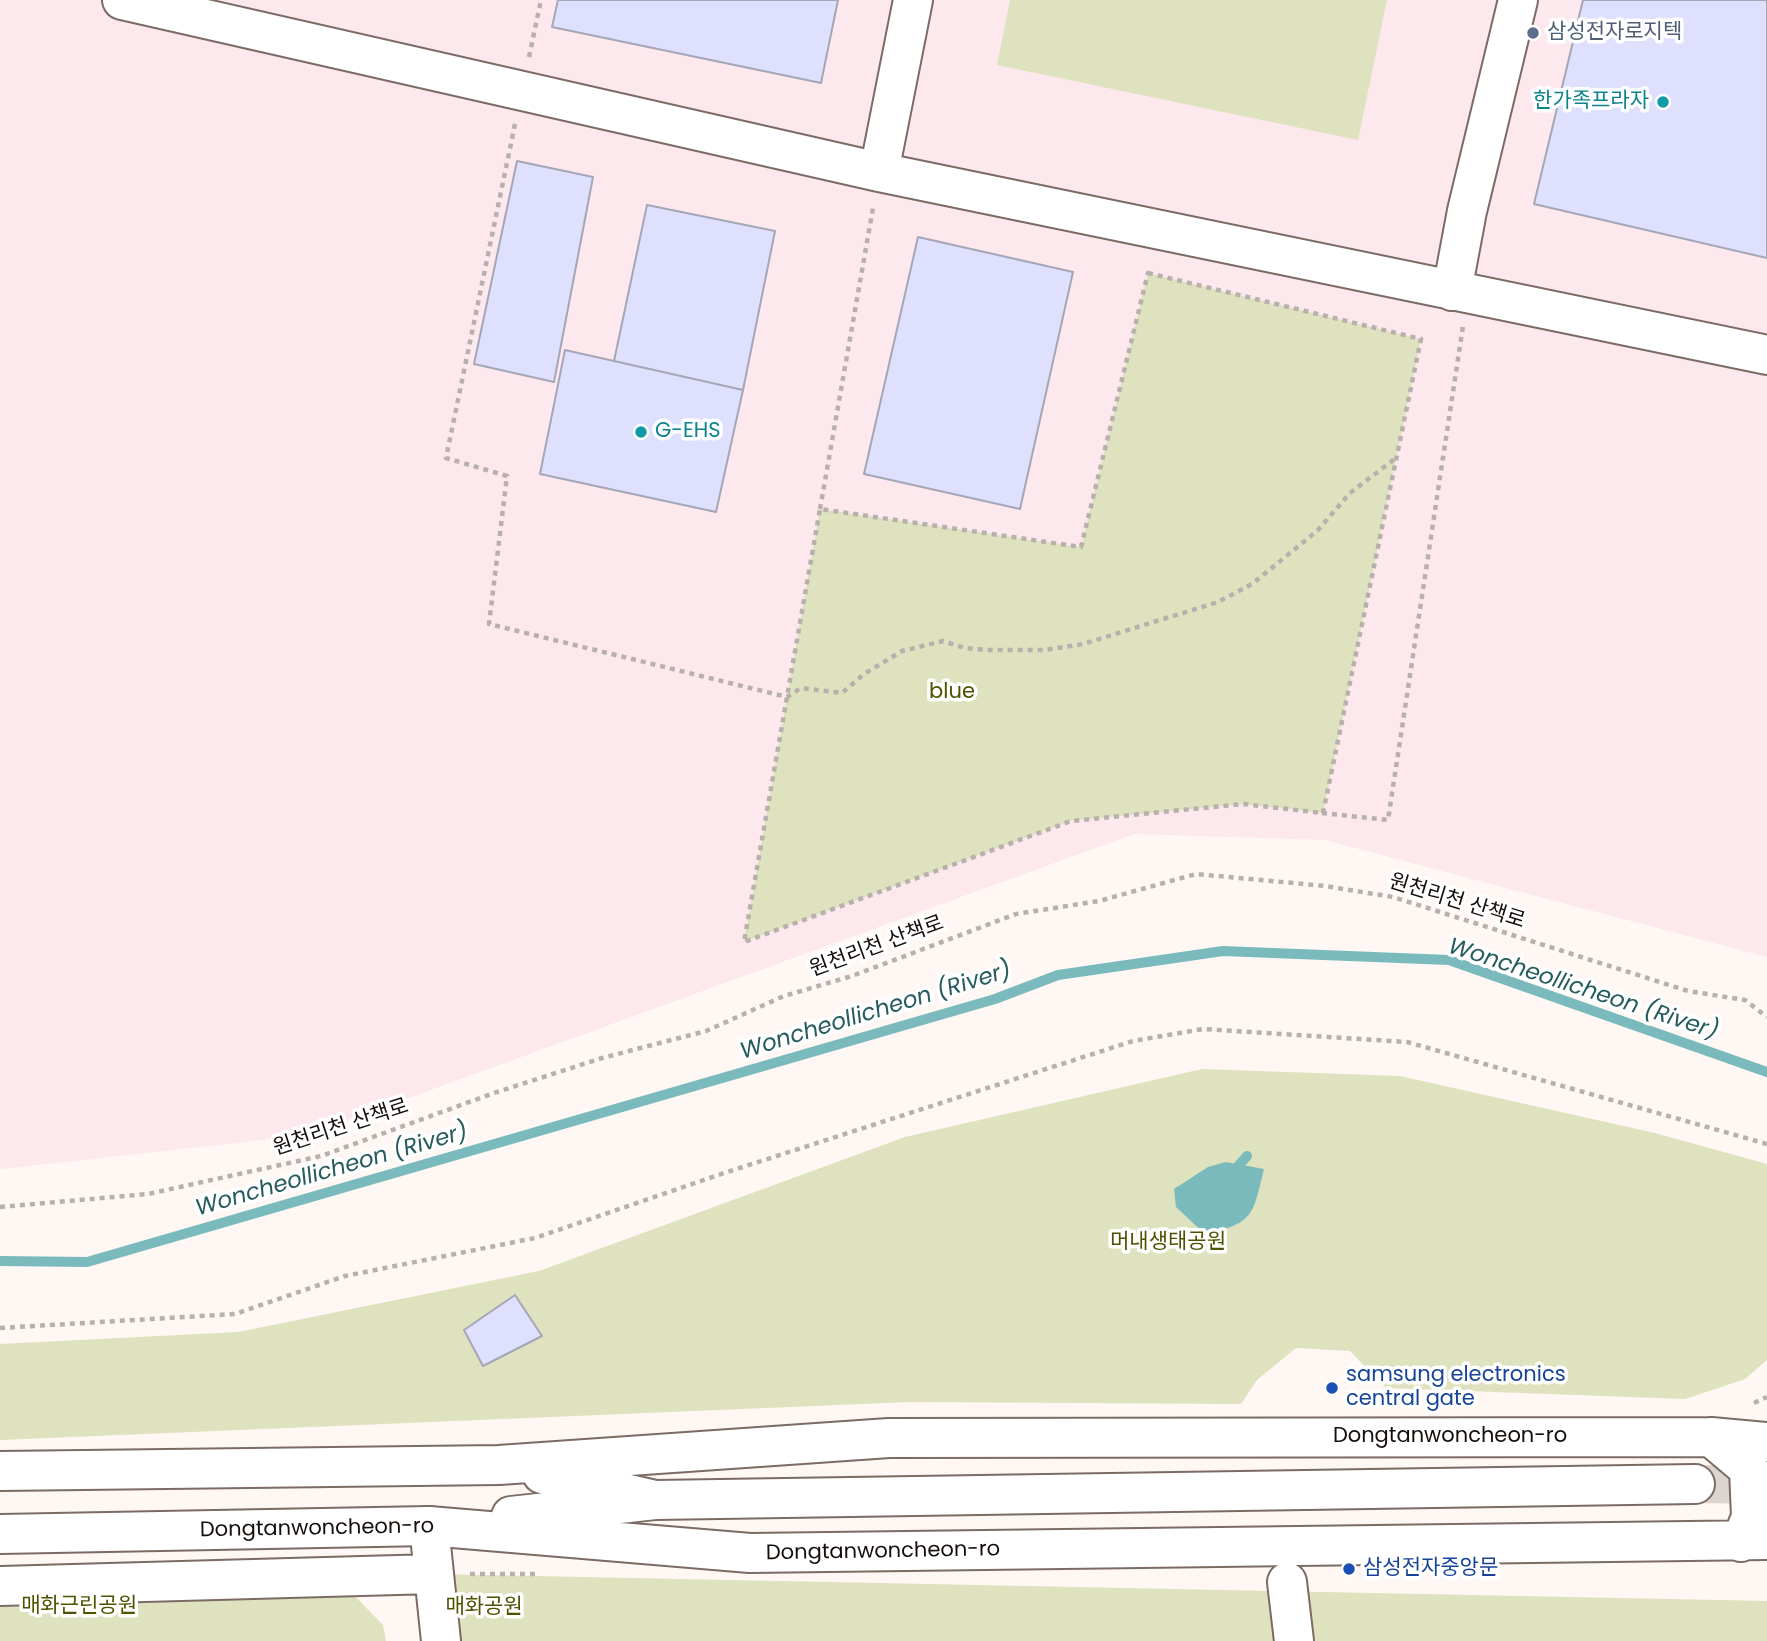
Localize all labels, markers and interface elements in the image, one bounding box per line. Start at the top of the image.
place label: 삼성전자로지텍 [1547,20,1682,46]
marker: 삼성전자로지텍 [1525,25,1541,41]
place label: 한가족프라자 [1533,89,1649,115]
marker: 한가족프라자 [1655,94,1671,110]
place label: G-EHS [655,419,721,445]
marker: G-EHS [633,424,649,440]
park label: blue [929,680,975,706]
street label: 원천리천 산책로 [1386,869,1528,935]
street label: 원천리천 산책로 [807,911,947,983]
water label: Woncheollicheon (River) [1445,933,1721,1047]
water label: Woncheollicheon (River) [737,958,1015,1066]
street label: 원천리천 산책로 [270,1094,412,1162]
water label: Woncheollicheon (River) [193,1119,471,1223]
park label: 머내생태공원 [1110,1230,1226,1256]
place label: samsung electronics central gate [1346,1363,1566,1413]
marker: samsung electronics central gate [1324,1380,1340,1396]
street label: Dongtanwoncheon-ro [1333,1424,1567,1450]
street label: Dongtanwoncheon-ro [200,1514,434,1544]
street label: Dongtanwoncheon-ro [766,1537,1000,1567]
place label: 삼성전자중앙문 [1363,1556,1498,1582]
marker: 삼성전자중앙문 [1341,1561,1357,1577]
park label: 매화근린공원 [21,1594,137,1620]
park label: 매화공원 [445,1595,523,1621]

